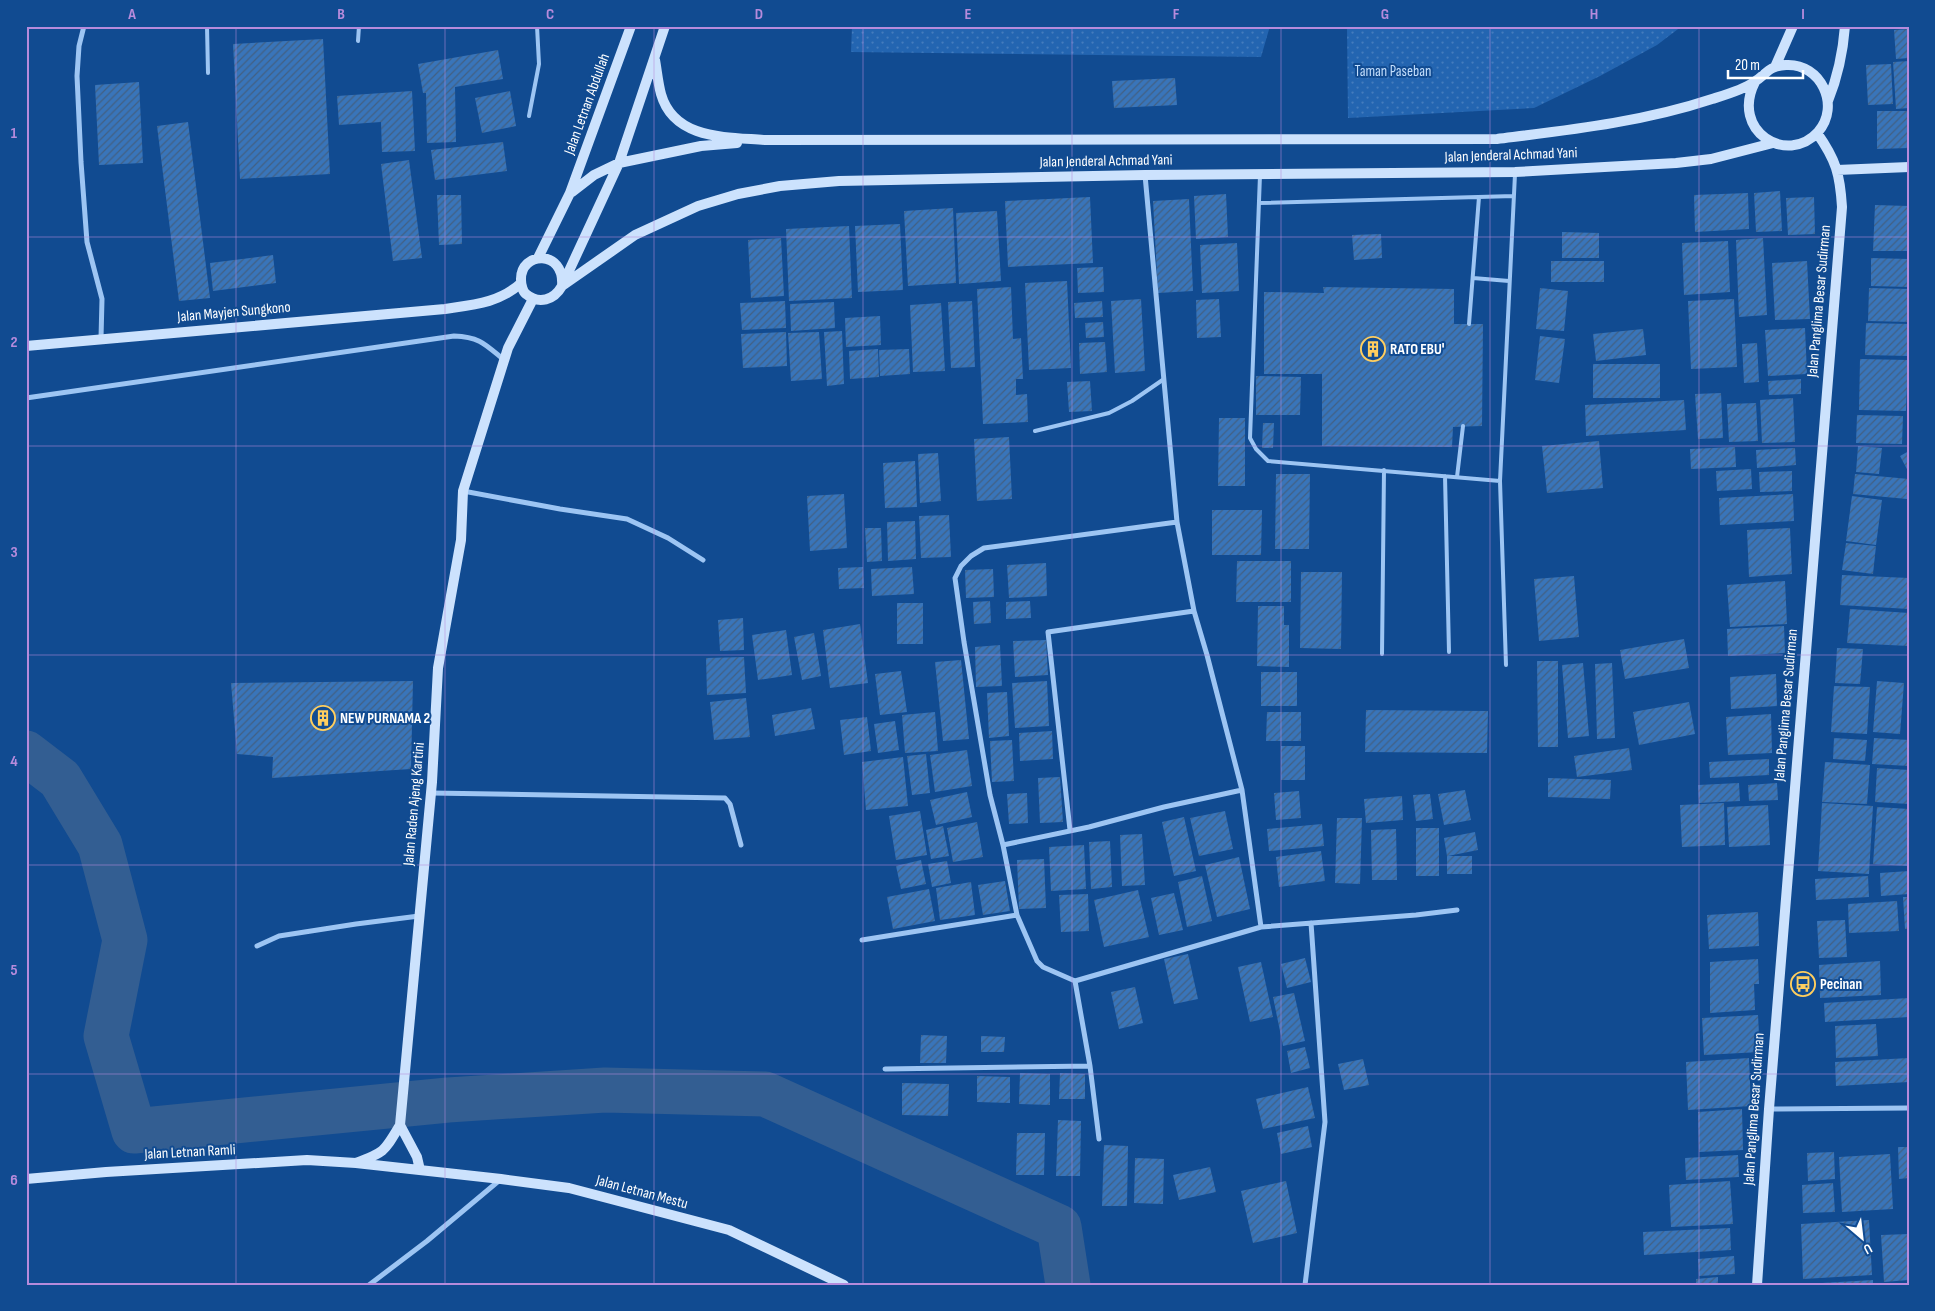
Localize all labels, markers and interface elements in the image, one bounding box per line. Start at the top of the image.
text: A [127,5,136,24]
text: B [337,5,345,24]
text: C [546,5,554,24]
text: D [755,5,763,24]
text: E [965,5,972,24]
text: F [1173,5,1180,24]
text: G [1381,5,1389,24]
text: H [1590,5,1598,24]
text: I [1801,5,1805,24]
scale bar [1728,48,1802,80]
street label: Jalan Letnan Abdullah [560,51,614,158]
text: 20 m [1735,56,1760,75]
park label: Taman Paseban [1355,62,1431,81]
text: 1 [11,124,18,143]
street label: Jalan Jenderal Achmad Yani [1443,143,1578,167]
street label: Jalan Jenderal Achmad Yani [1038,150,1173,172]
street label: Jalan Panglima Besar Sudirman [1803,224,1835,379]
street label: Jalan Mayjen Sungkono [176,298,291,327]
text: 2 [10,333,18,352]
building icon: RATO EBU' [1360,336,1386,362]
place label: RATO EBU' [1390,340,1445,359]
text: 3 [10,543,18,562]
street label: Jalan Panglima Besar Sudirman [1770,628,1802,783]
building icon: NEW PURNAMA 2 [310,705,336,731]
place label: NEW PURNAMA 2 [340,709,430,728]
street label: Jalan Raden Ajeng Kartini [399,741,429,867]
text: 4 [10,752,18,771]
text: 5 [10,961,18,980]
bus stop icon: Pecinan [1790,971,1816,997]
place label: Pecinan [1820,975,1862,994]
street label: Jalan Panglima Besar Sudirman [1739,1032,1769,1187]
street label: Jalan Letnan Ramli [143,1140,236,1164]
street label: Jalan Letnan Mestu [593,1170,690,1213]
text: 6 [10,1171,18,1190]
north arrow [1838,1214,1888,1264]
text: U [1861,1240,1875,1258]

